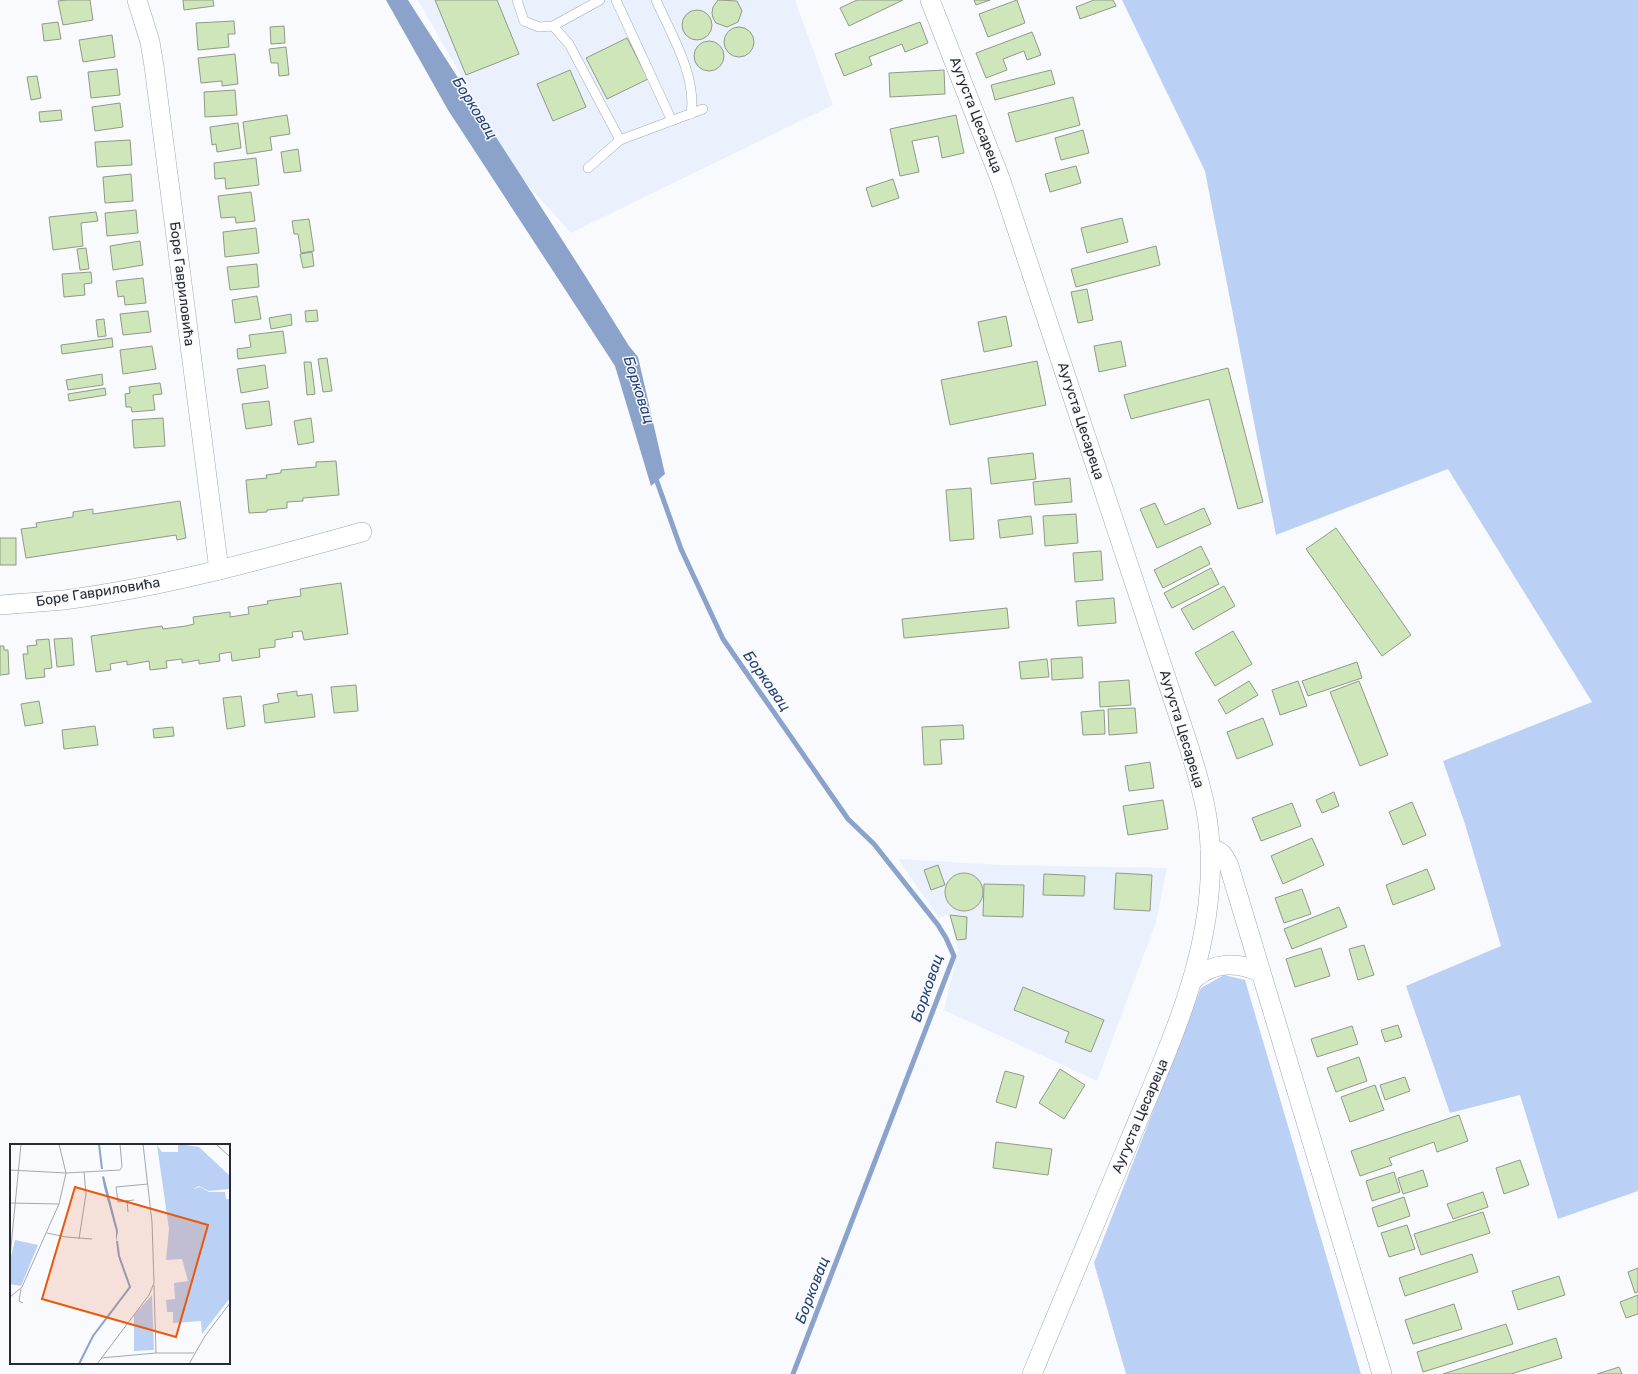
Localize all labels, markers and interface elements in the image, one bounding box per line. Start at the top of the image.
street label: Аугуста Цесареца [946,55,1006,175]
water label: Борковац [449,74,501,142]
street label: Боре Гавриловића [166,221,198,347]
water label: Борковац [620,354,658,426]
street label: Аугуста Цесареца [1054,360,1108,482]
street label: Боре Гавриловића [35,574,161,610]
water label: Борковац [740,647,794,715]
street label: Аугуста Цесареца [1156,668,1208,790]
water label: Борковац [907,952,947,1024]
street label: Аугуста Цесареца [1108,1056,1172,1176]
inset map [10,1144,230,1364]
water label: Борковац [791,1254,833,1326]

